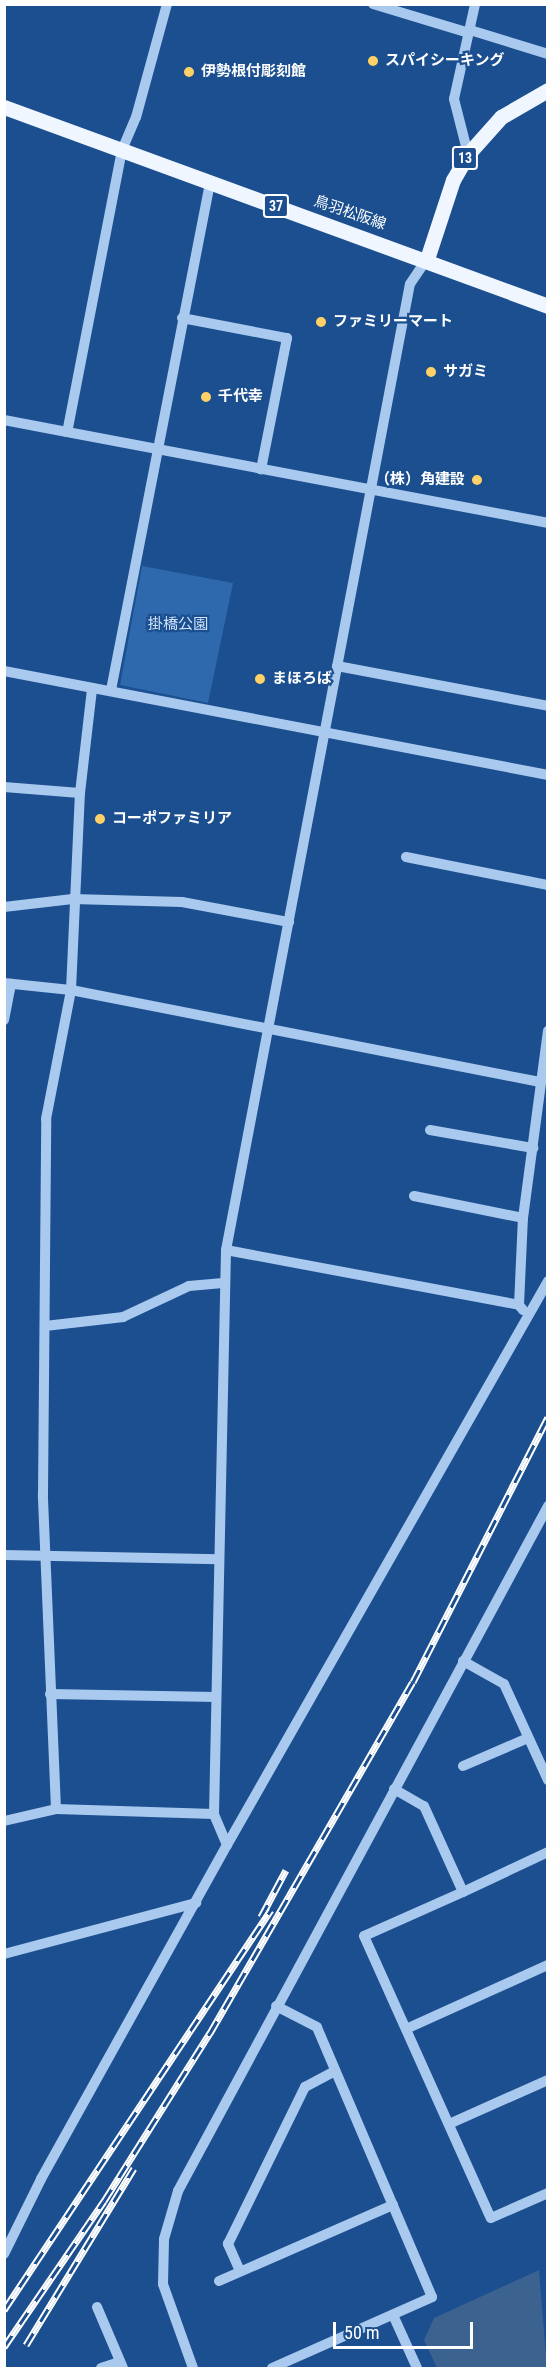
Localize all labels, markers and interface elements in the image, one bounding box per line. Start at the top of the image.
place label: スパイシーキング [385,52,505,70]
marker: スパイシーキング [366,54,380,68]
place label: 伊勢根付彫刻館 [201,63,306,81]
marker: 伊勢根付彫刻館 [182,65,196,79]
road number: 13 [452,147,478,169]
street label: 鳥羽松阪線 [312,192,388,234]
road number: 37 [262,195,290,217]
place label: ファミリーマート [333,313,453,331]
marker: ファミリーマート [314,315,328,329]
place label: サガミ [443,363,488,381]
marker: サガミ [424,365,438,379]
place label: 千代幸 [218,388,263,406]
marker: 千代幸 [199,390,213,404]
place label: （株）角建設 [375,471,465,489]
marker: （株）角建設 [470,473,484,487]
park label: 掛橋公園 [148,616,208,634]
place label: まほろば [272,670,332,688]
marker: まほろば [253,672,267,686]
place label: コーポファミリア [112,810,232,828]
marker: コーポファミリア [93,812,107,826]
scale bar [336,2310,476,2348]
text: 50 m [344,2322,379,2343]

